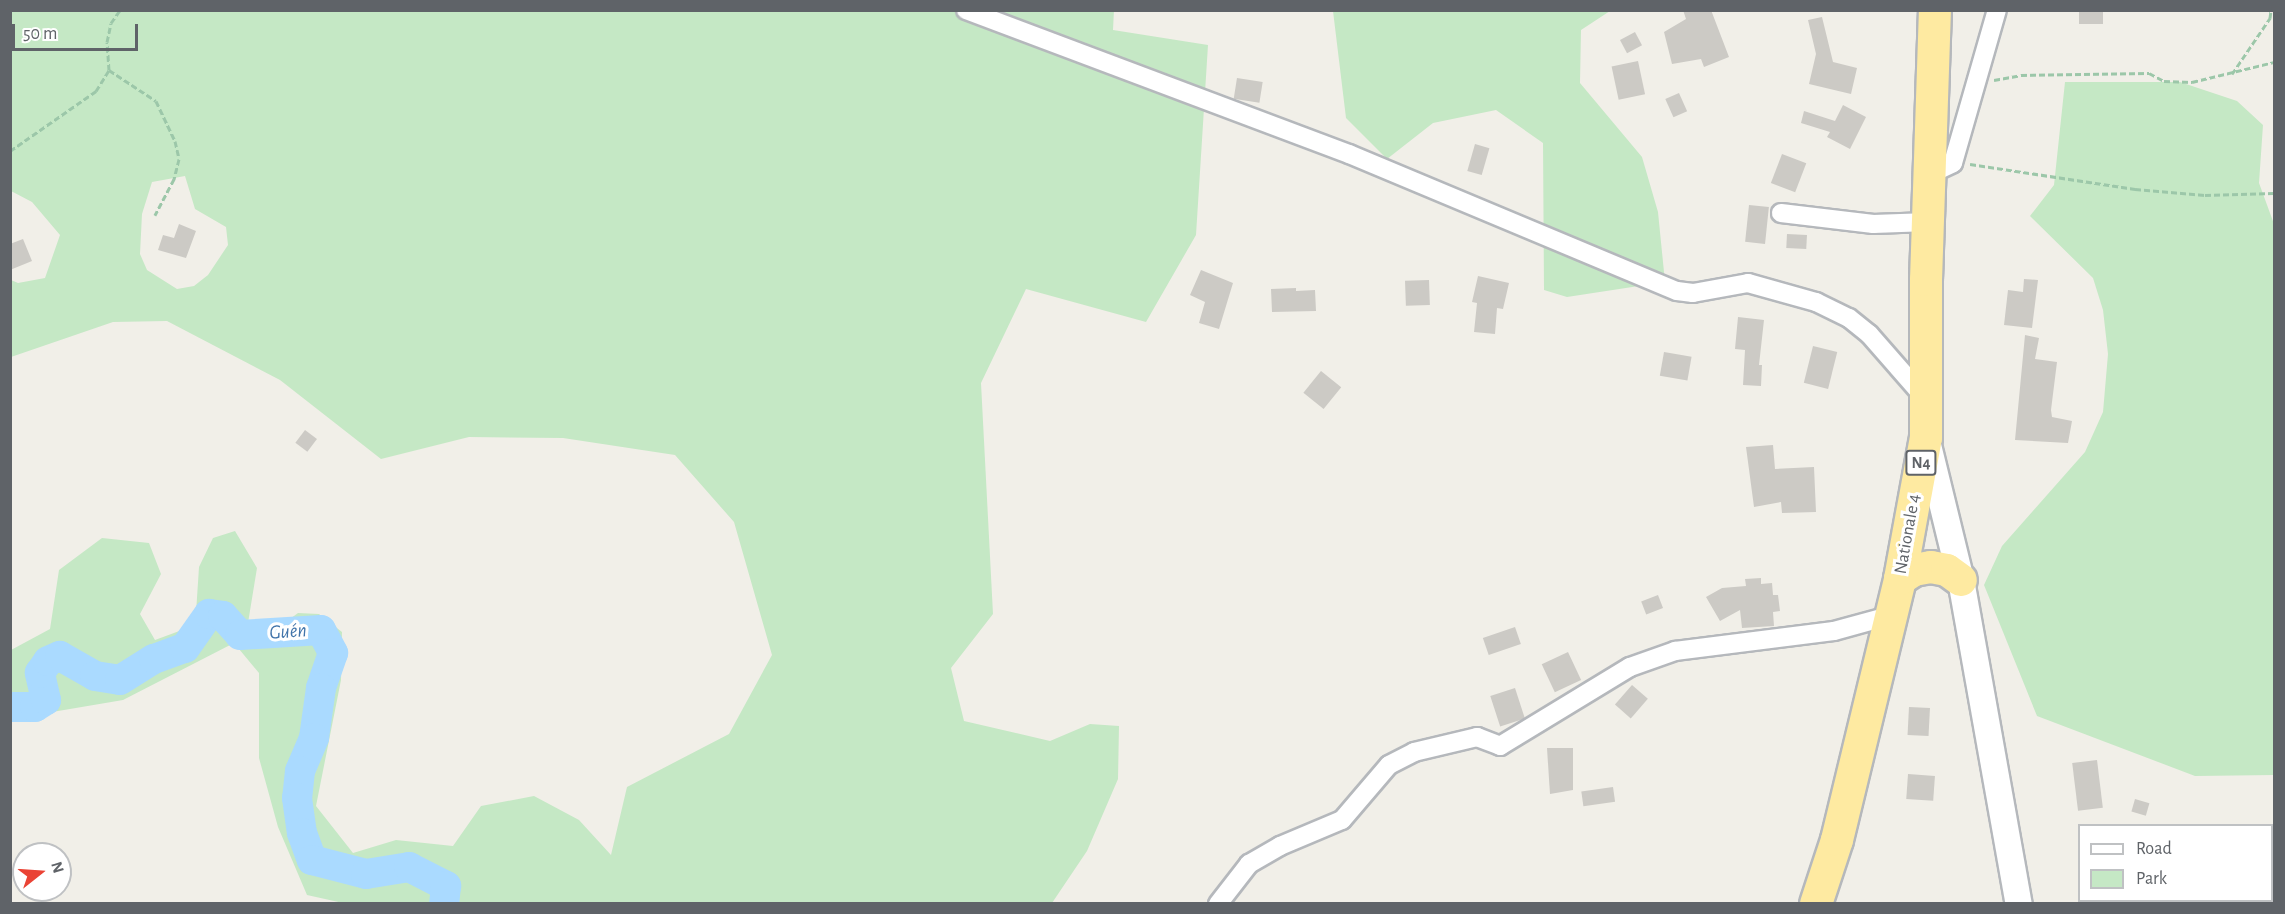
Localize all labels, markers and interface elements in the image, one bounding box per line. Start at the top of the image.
scale bar [15,12,141,50]
text: 50 m [23,25,57,43]
road number: N4 [1904,450,1938,476]
street label: Nationale 4 [1890,492,1926,576]
water label: Guén [268,619,308,645]
legend [2078,824,2273,902]
text: Road [2136,840,2172,858]
north arrow [12,842,72,902]
text: N [48,860,67,875]
text: Park [2136,870,2167,888]

